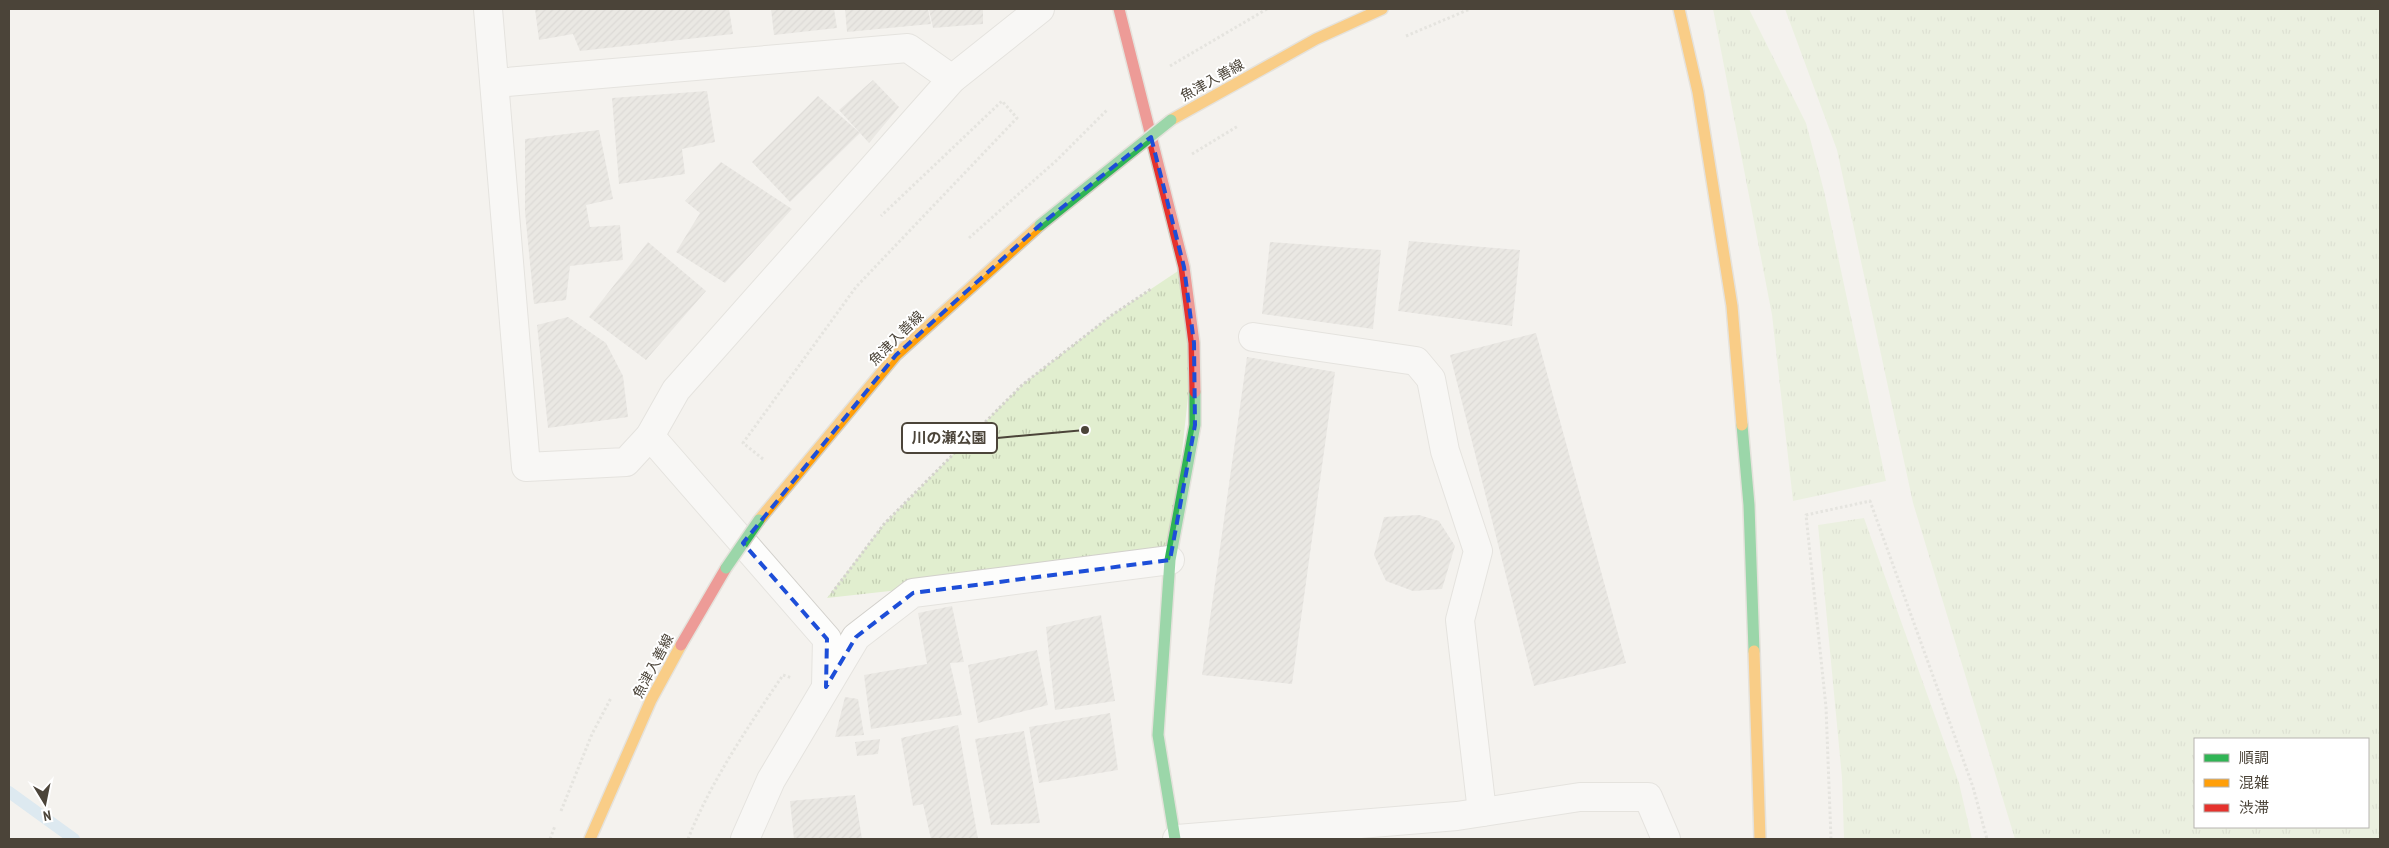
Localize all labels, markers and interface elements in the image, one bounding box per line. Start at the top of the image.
street label: 魚津入善線 [1177,55,1247,105]
street label: 魚津入善線 [865,307,927,369]
callout: 川の瀬公園 [902,423,997,453]
text: 川の瀬公園 [911,428,987,447]
street label: 魚津入善線 [629,631,677,701]
legend [2194,738,2369,828]
text: 順調 [2239,748,2269,767]
text: 混雑 [2239,773,2269,792]
north arrow [20,778,70,828]
text: 渋滞 [2239,798,2269,817]
text: N [42,806,53,825]

